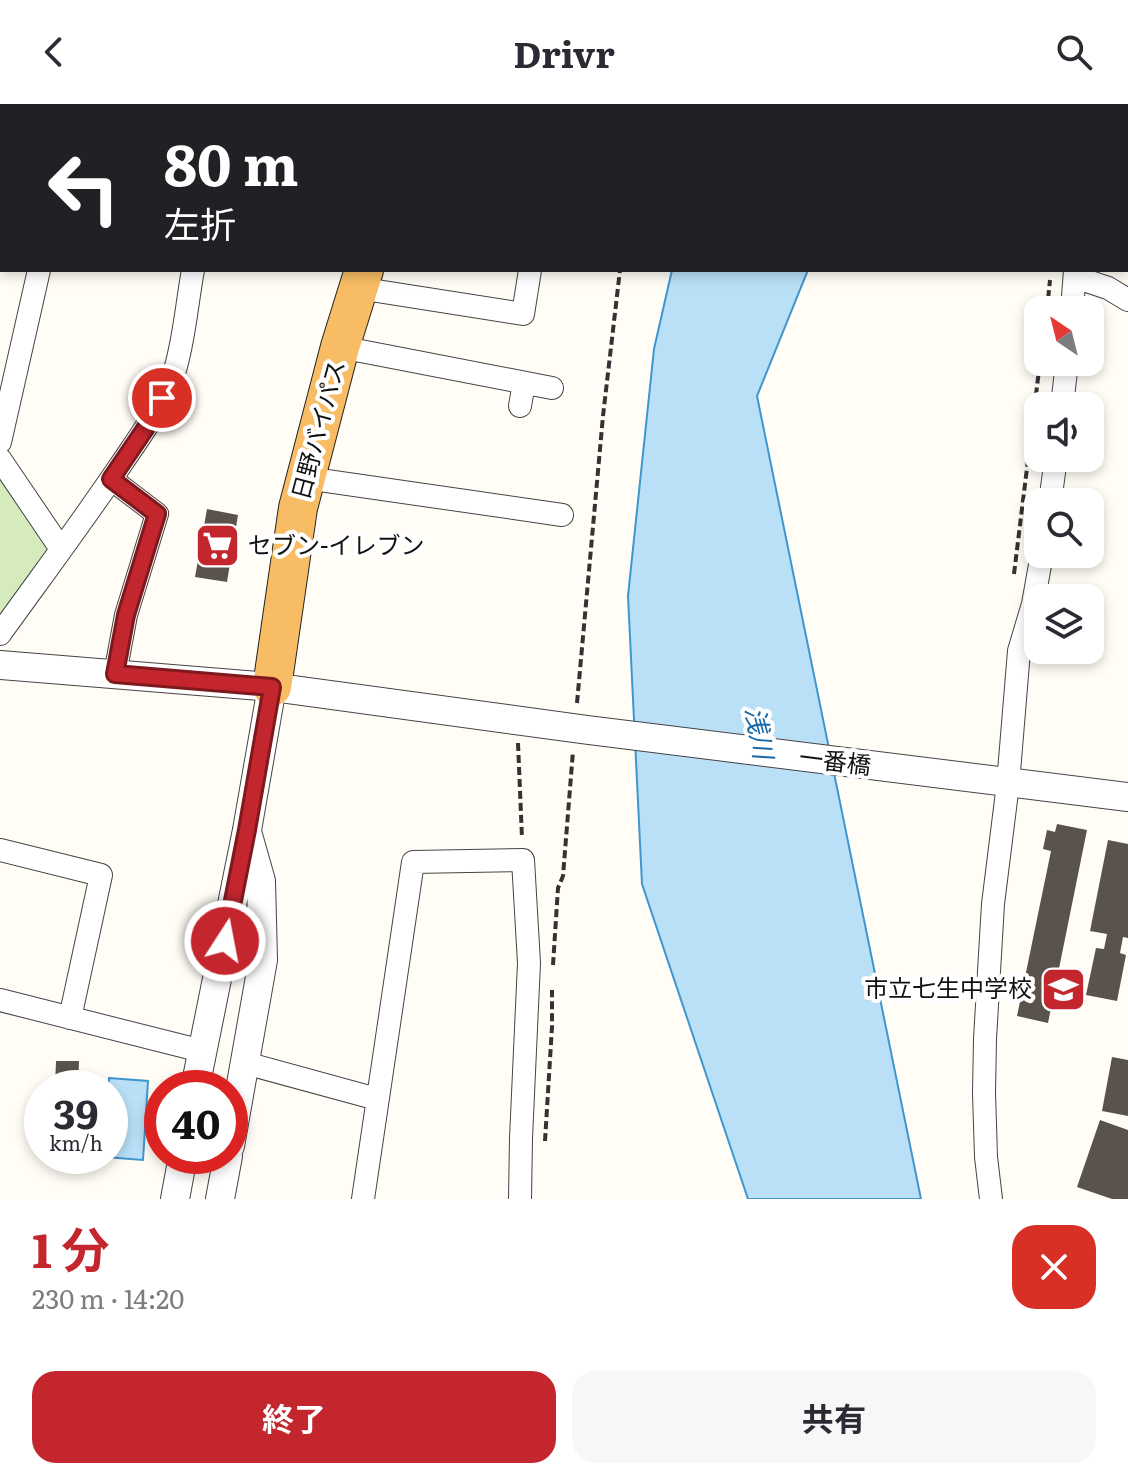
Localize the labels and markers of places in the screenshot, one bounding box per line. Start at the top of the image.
pin [128,364,196,432]
supermarket icon: セブン-イレブン [193,522,241,570]
place label: セブン-イレブン [248,526,425,561]
school or university icon: 市立七生中学校 [1039,965,1087,1013]
place label: 市立七生中学校 [864,969,1032,1004]

